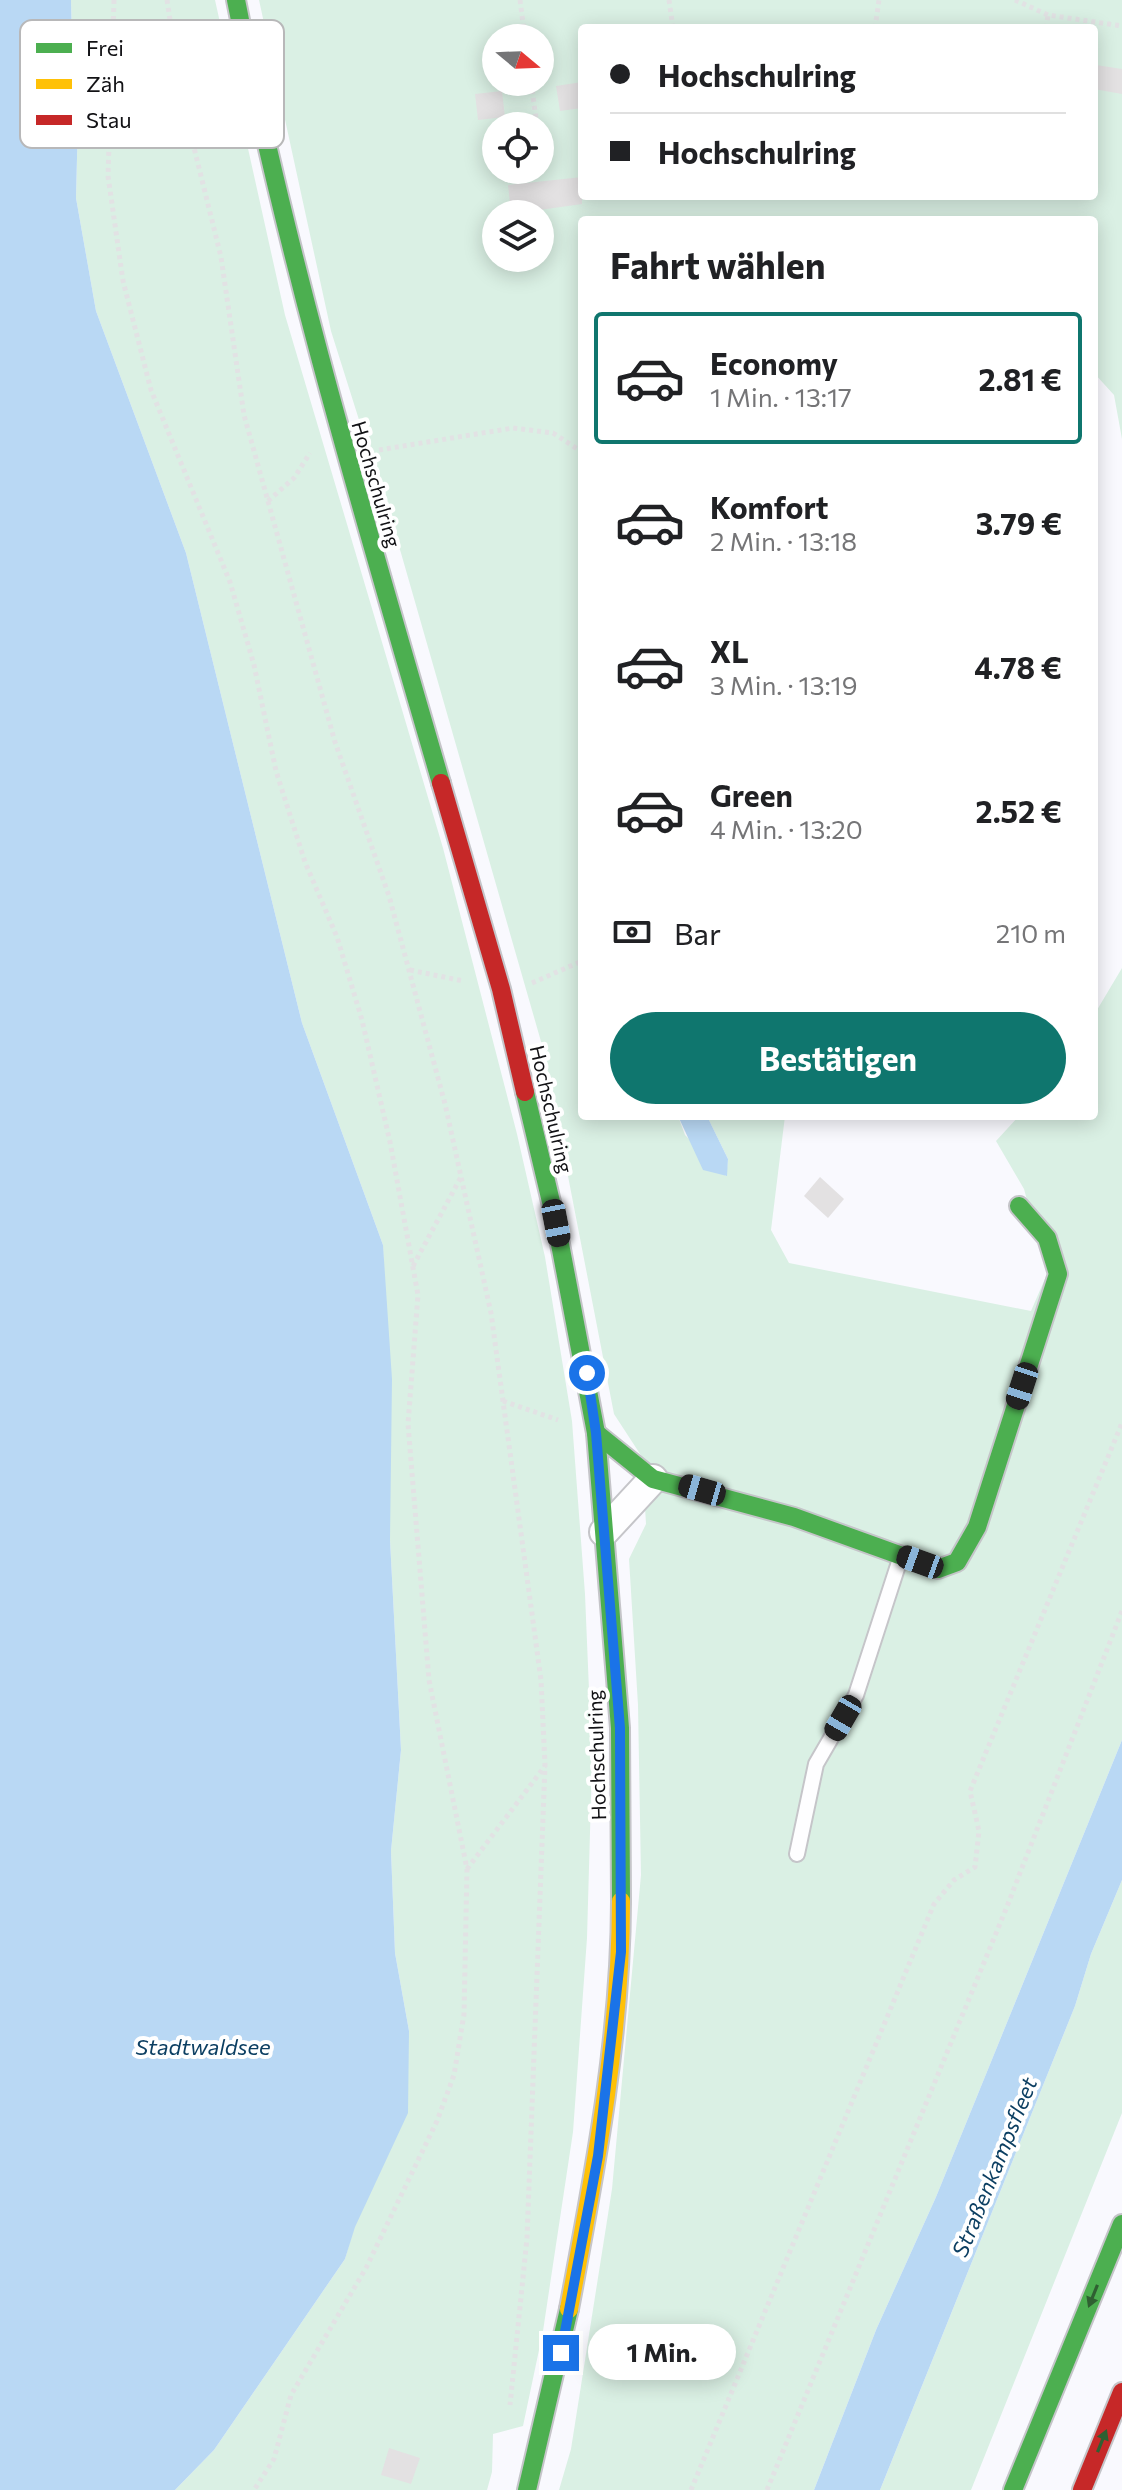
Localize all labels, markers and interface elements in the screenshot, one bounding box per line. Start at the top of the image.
legend [20,20,284,148]
north arrow [482,24,554,96]
map controls [482,24,554,272]
text: Frei [86,34,124,61]
text: Hochschulring [658,56,856,93]
text: Zäh [86,70,125,97]
text: Stau [86,106,132,133]
button: locate [482,112,554,184]
text: Hochschulring [658,133,856,170]
button: layers [482,200,554,272]
text: Fahrt wählen [610,242,826,286]
icon: car [614,342,686,414]
text: Economy [710,344,838,381]
text: 2.81 € [978,360,1062,397]
text: 1 Min. · 13:17 [710,381,852,412]
street label: Hochschulring [347,418,407,550]
icon: car [614,486,686,558]
text: Komfort [710,488,829,525]
text: 3.79 € [976,504,1062,541]
text: 2 Min. · 13:18 [710,525,857,556]
icon: car [614,630,686,702]
text: XL [710,632,749,669]
text: 4.78 € [974,648,1062,685]
text: 3 Min. · 13:19 [710,669,858,700]
icon: car [614,774,686,846]
text: Green [710,776,793,813]
text: 2.52 € [976,792,1062,829]
text: 4 Min. · 13:20 [710,813,863,844]
icon: cash [610,910,654,954]
text: Bar [674,914,721,951]
text: 210 m [996,917,1066,948]
button: Bestätigen [610,1012,1066,1104]
street label: Hochschulring [526,1043,578,1175]
car [540,1197,572,1249]
route start [569,1355,605,1391]
car [1003,1359,1041,1413]
car [676,1472,728,1508]
car [893,1543,947,1581]
street label: Hochschulring [582,1689,610,1821]
car [821,1691,865,1745]
water label: Stadtwaldsee [135,2033,271,2060]
water label: Straßenkampsfleet [946,2072,1043,2261]
one-way arrow [1086,2284,1099,2308]
callout: 1 Min. [589,2325,737,2381]
route end [543,2335,579,2371]
text: 1 Min. [627,2336,697,2367]
one-way arrow [1096,2429,1109,2453]

